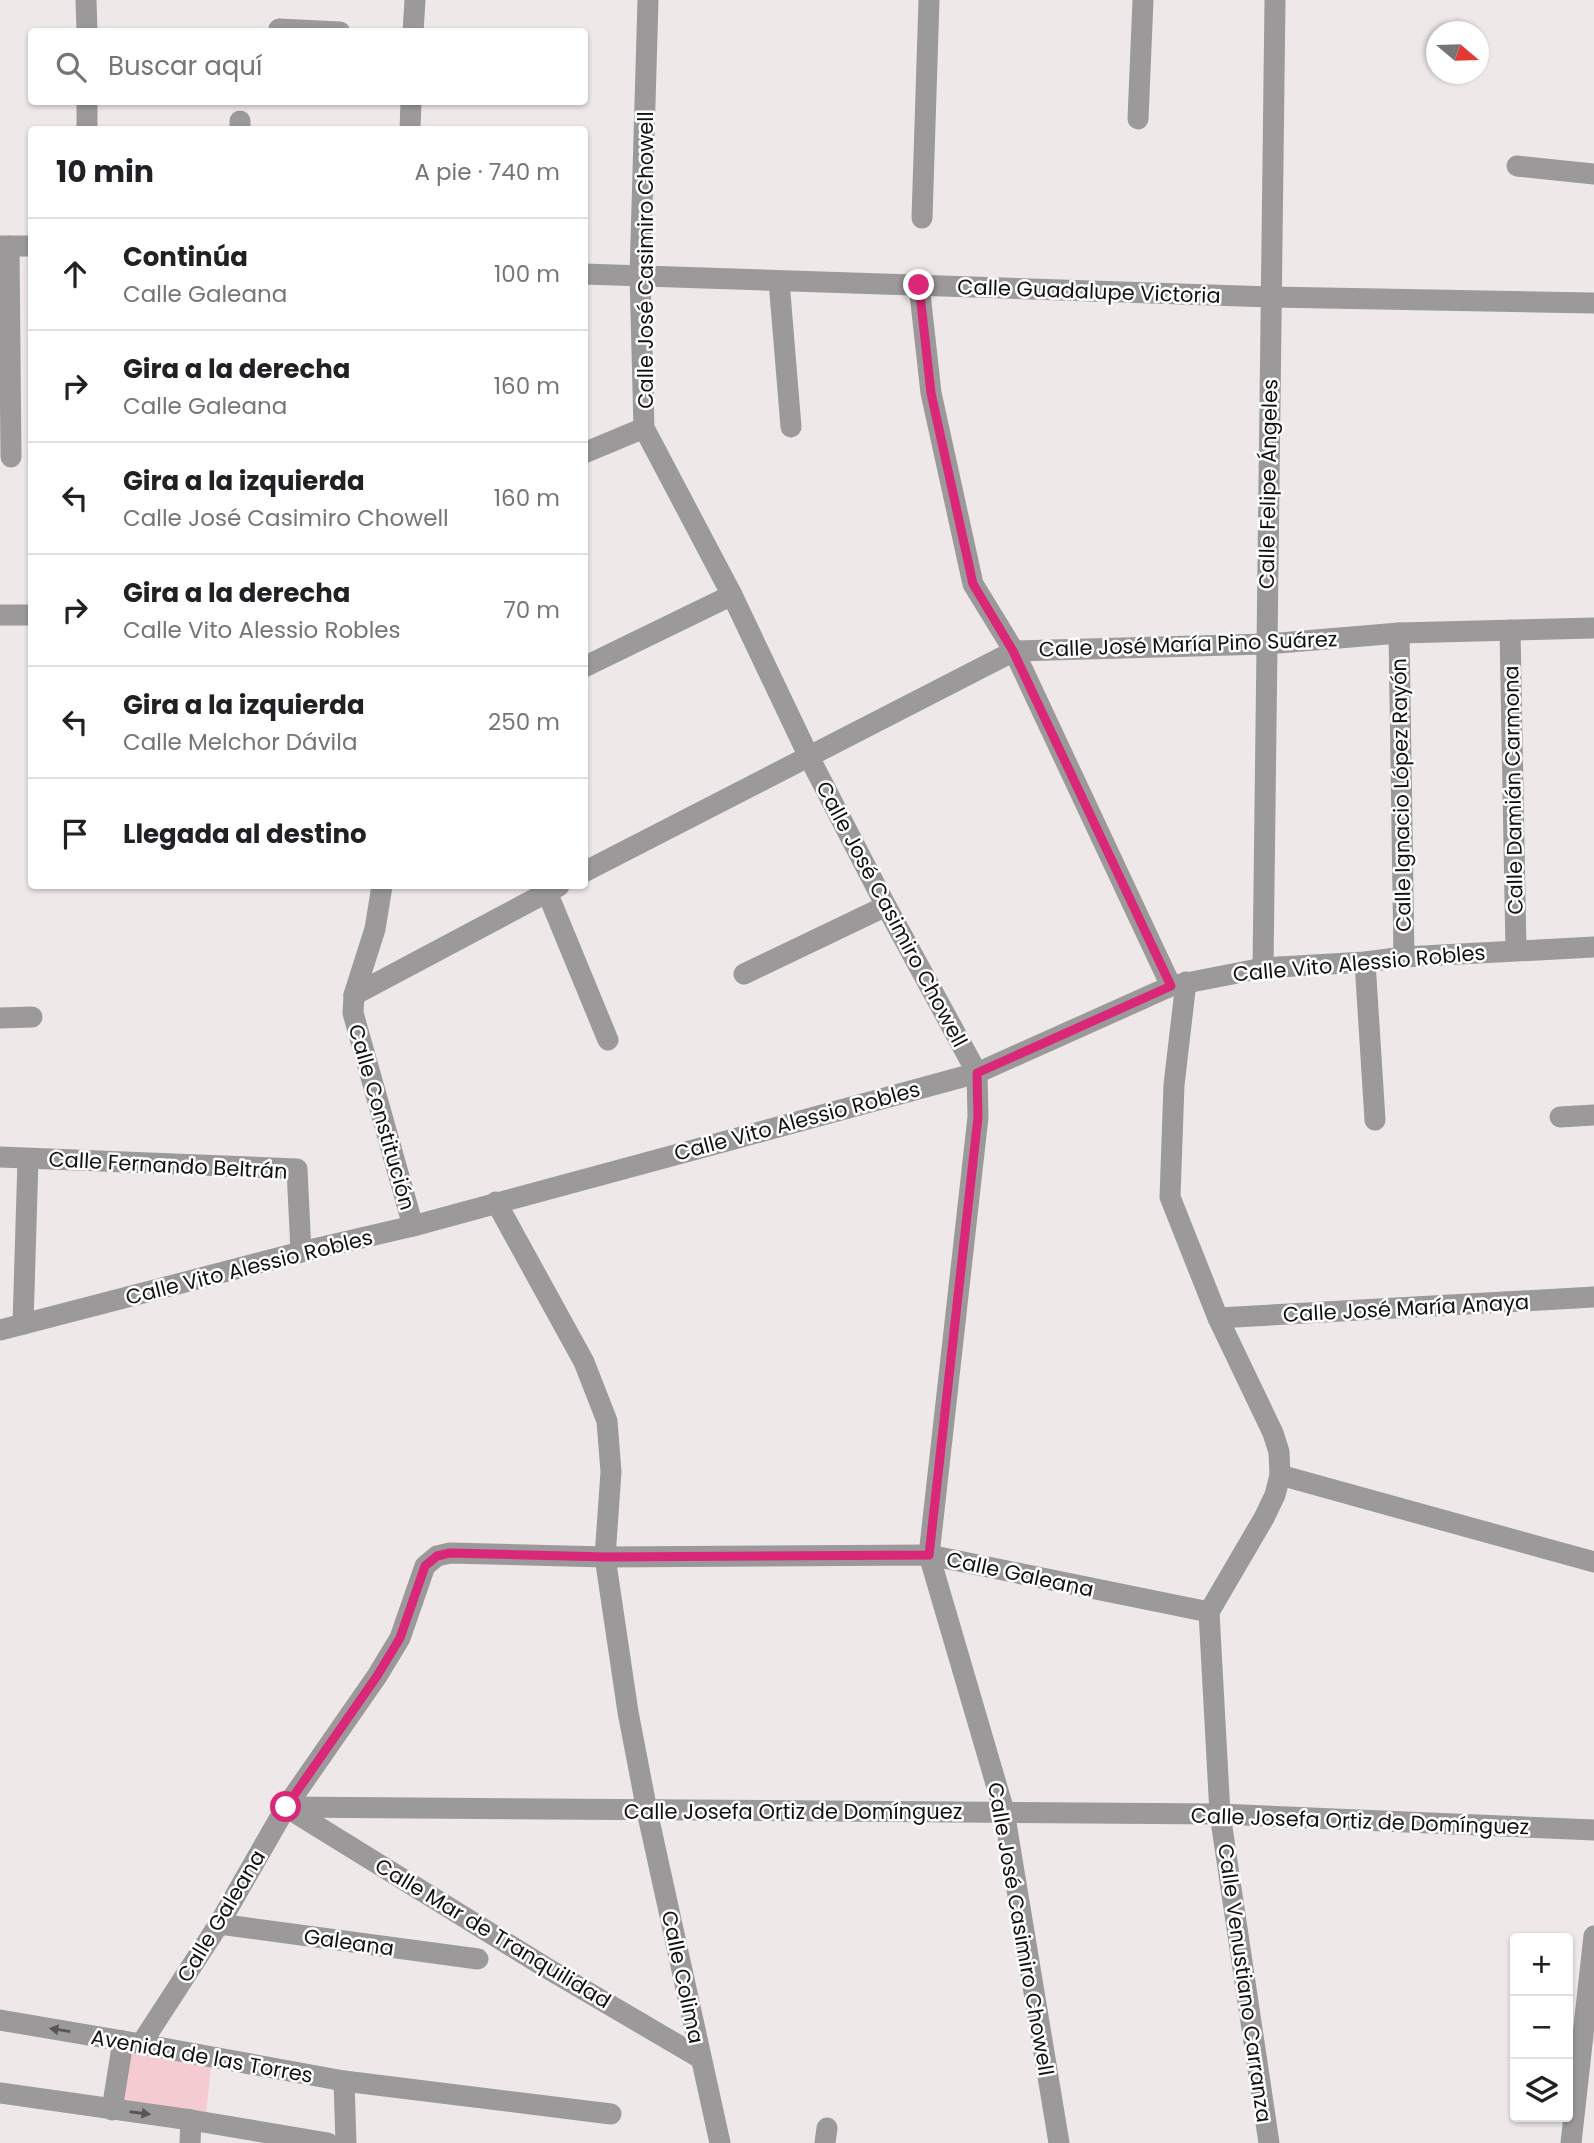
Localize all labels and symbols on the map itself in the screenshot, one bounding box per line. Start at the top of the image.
north arrow [1426,21,1489,84]
street label: Calle José Casimiro Chowell [631,111,660,409]
route end [903,269,934,300]
street label: Calle Guadalupe Victoria [957,272,1221,310]
street label: Calle Felipe Ángeles [1252,379,1284,589]
street label: Calle José María Pino Suárez [1038,624,1338,664]
street label: Calle Ignacio López Rayón [1384,658,1418,932]
street label: Calle Damián Carmona [1496,665,1530,915]
street label: Calle José Casimiro Chowell [809,776,975,1052]
street label: Calle Vito Alessio Robles [1231,938,1487,988]
street label: Calle Constitución [342,1021,422,1213]
street label: Calle Vito Alessio Robles [671,1074,923,1168]
street label: Calle Fernando Beltrán [48,1144,288,1186]
street label: Calle Vito Alessio Robles [123,1222,375,1312]
street label: Calle José María Anaya [1282,1287,1530,1329]
street label: Calle Galeana [944,1544,1096,1604]
street label: Calle José Casimiro Chowell [981,1780,1061,2078]
route start [270,1791,301,1822]
street label: Calle Josefa Ortiz de Domínguez [624,1797,962,1826]
street label: Calle Josefa Ortiz de Domínguez [1190,1801,1530,1841]
street label: Calle Venustiano Carranza [1211,1842,1279,2124]
street label: Calle Galeana [170,1844,272,1988]
street label: Calle Mar de Tranquilidad [370,1851,616,2015]
street label: Calle Colima [655,1908,711,2046]
street label: Galeana [302,1921,396,1963]
street label: Avenida de las Torres [89,2022,315,2090]
one-way arrow [49,2024,71,2035]
one-way arrow [129,2108,151,2119]

